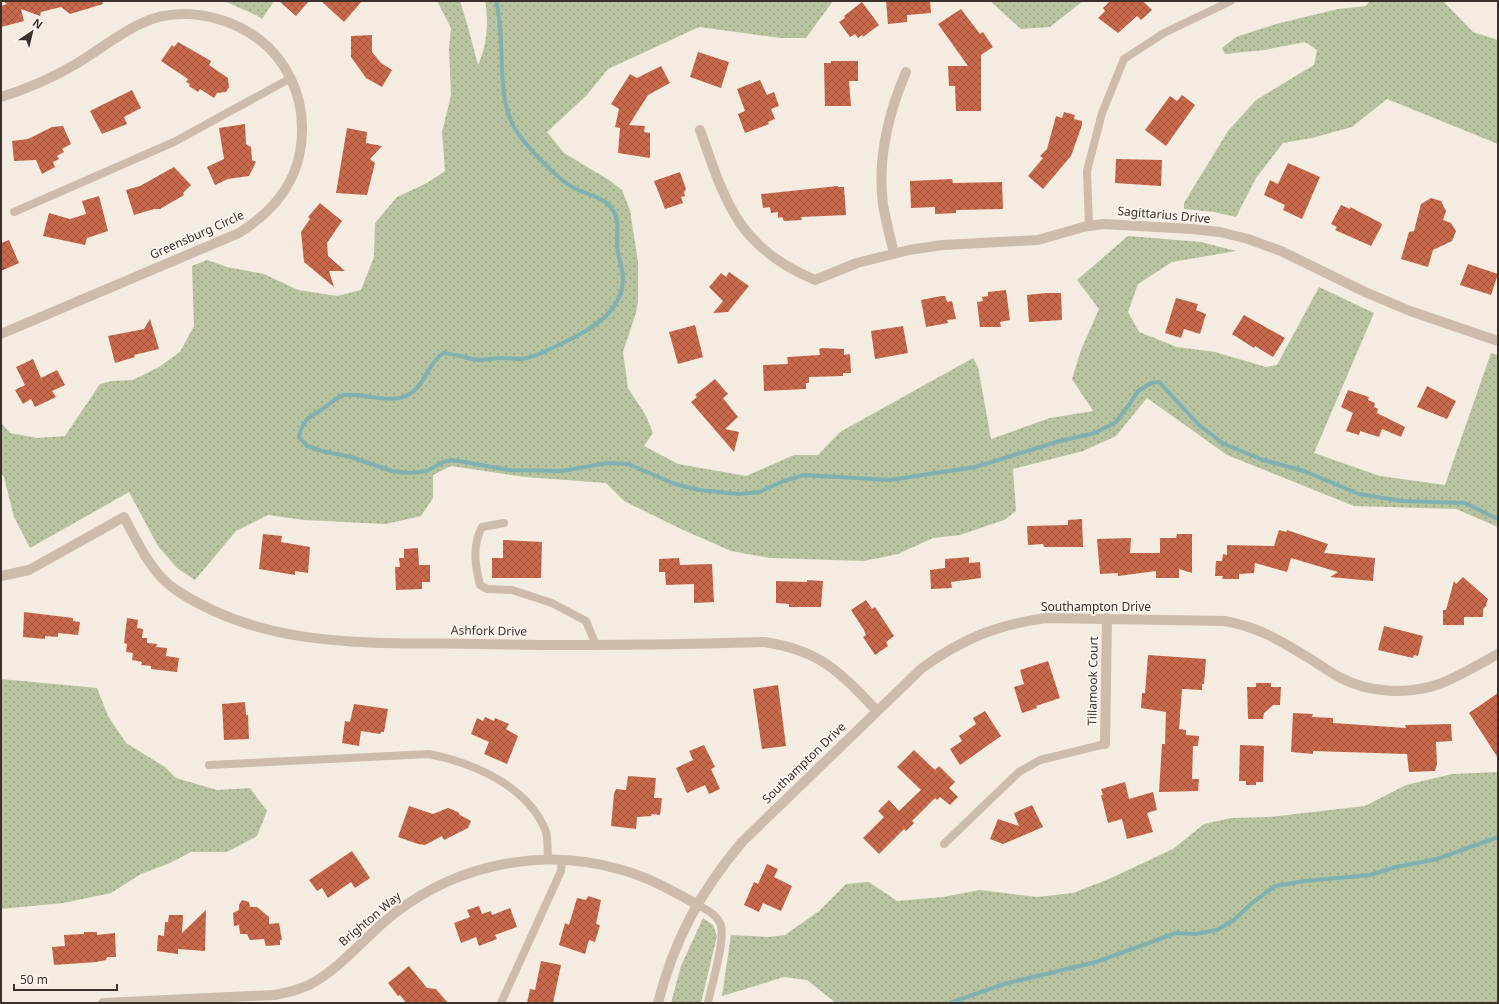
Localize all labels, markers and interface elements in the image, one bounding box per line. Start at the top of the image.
north arrow [12,12,52,52]
text: N [30,15,46,32]
street label: Sagittarius Drive [1117,202,1211,227]
street label: Greensburg Circle [147,206,247,263]
street label: Southampton Drive [1041,598,1151,615]
street label: Ashfork Drive [451,621,528,640]
street label: Tillamook Court [1083,635,1102,726]
street label: Southampton Drive [758,718,849,807]
street label: Brighton Way [335,887,405,950]
scale bar [14,966,117,992]
text: 50 m [20,971,48,988]

